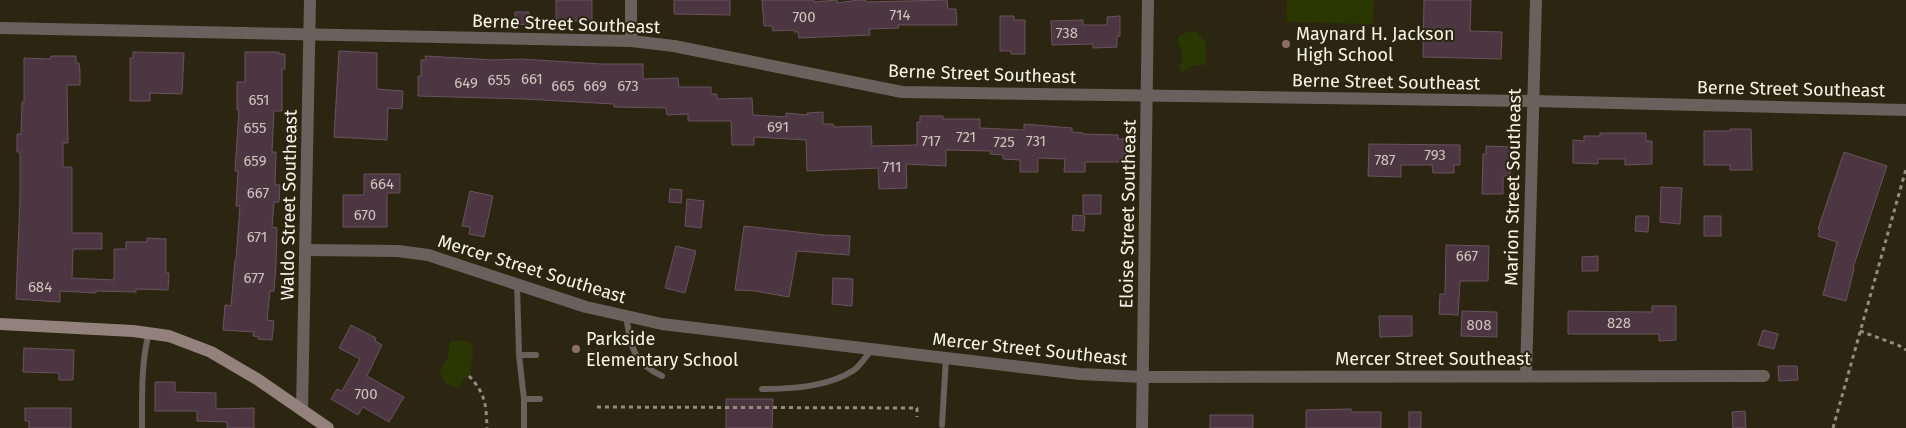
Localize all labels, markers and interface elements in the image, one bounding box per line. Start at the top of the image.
house number: 714 [890,6,910,24]
house number: 700 [792,8,816,26]
street label: Berne Street Southeast [471,10,661,38]
place label: Maynard H. Jackson High School [1296,23,1454,66]
house number: 738 [1056,24,1078,42]
marker: Maynard H. Jackson High School [1280,38,1292,50]
street label: Berne Street Southeast [887,60,1077,88]
street label: Berne Street Southeast [1292,69,1481,95]
house number: 661 [521,70,543,88]
house number: 655 [488,71,510,89]
house number: 649 [454,74,478,92]
street label: Berne Street Southeast [1697,76,1886,102]
house number: 665 [551,77,575,95]
house number: 669 [583,77,607,95]
house number: 673 [617,77,639,95]
street label: Marion Street Southeast [1500,88,1526,286]
house number: 651 [248,91,270,109]
street label: Waldo Street Southeast [276,109,302,301]
house number: 691 [767,118,789,136]
house number: 655 [244,119,266,137]
street label: Eloise Street Southeast [1115,119,1141,309]
house number: 721 [956,128,976,146]
house number: 717 [921,132,941,150]
house number: 731 [1026,132,1046,150]
house number: 725 [993,133,1015,151]
house number: 793 [1424,146,1446,164]
house number: 787 [1374,151,1396,169]
house number: 659 [243,152,267,170]
house number: 711 [882,158,902,176]
house number: 664 [370,175,394,193]
house number: 667 [247,184,269,202]
house number: 670 [354,206,376,224]
house number: 671 [247,228,267,246]
street label: Mercer Street Southeast [435,230,629,308]
house number: 667 [1456,247,1478,265]
house number: 677 [244,269,265,287]
house number: 684 [28,278,52,296]
house number: 828 [1607,314,1631,332]
house number: 808 [1467,316,1491,334]
place label: Parkside Elementary School [586,328,738,371]
street label: Mercer Street Southeast [932,328,1129,370]
marker: Parkside Elementary School [570,343,582,355]
street label: Mercer Street Southeast [1335,348,1531,370]
house number: 700 [354,385,378,403]

